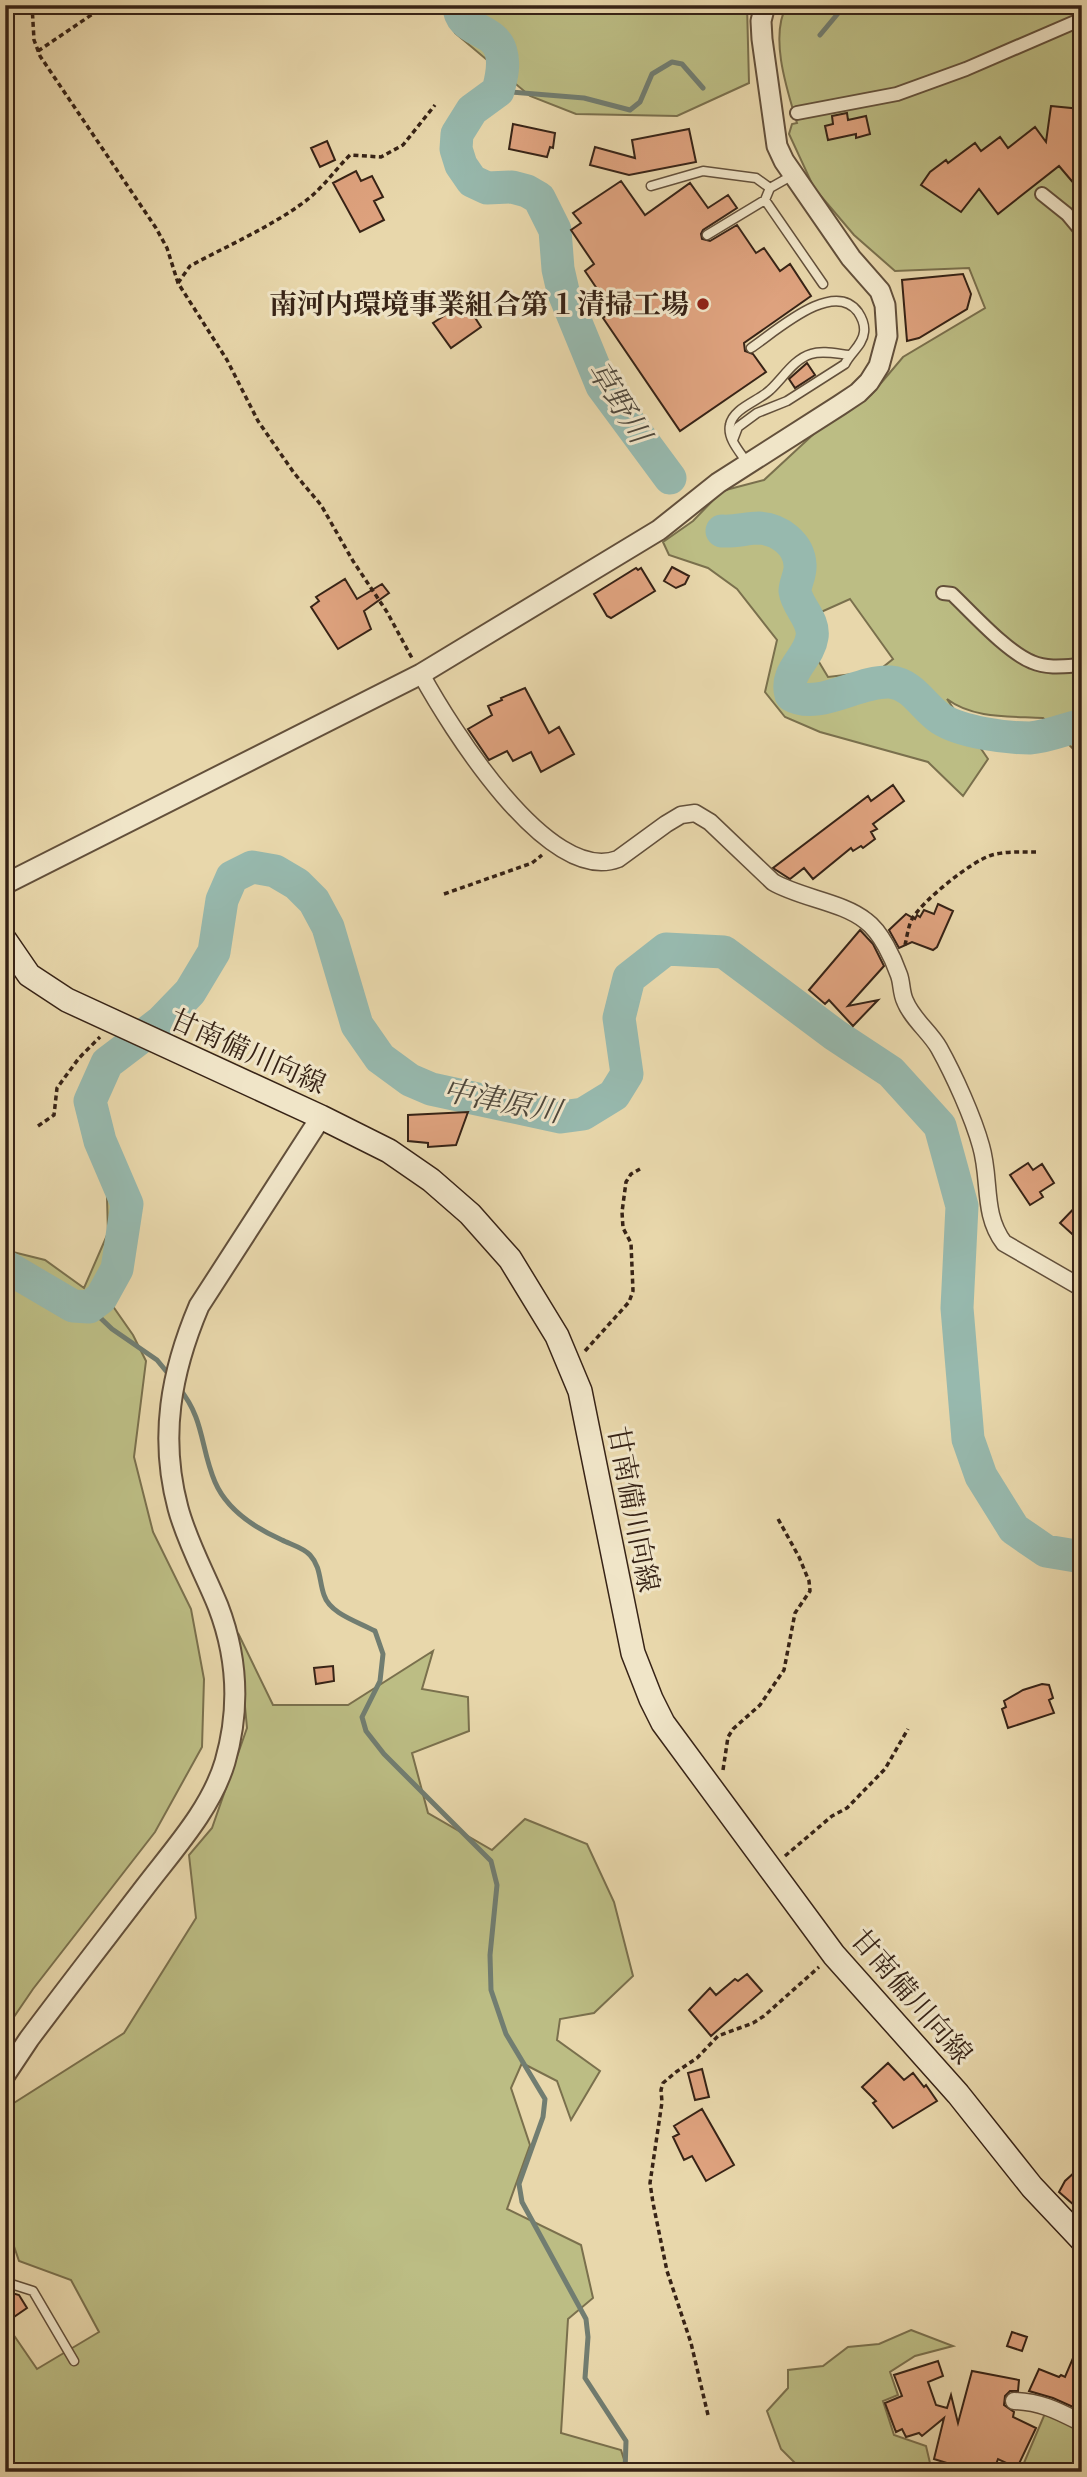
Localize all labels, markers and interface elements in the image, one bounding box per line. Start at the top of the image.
place label: 南河内環境事業組合第１清掃工場 [269,286,689,322]
marker: 南河内環境事業組合第１清掃工場 [695,296,711,312]
water label: 草野川 [579,353,661,453]
street label: 甘南備川向線 [164,1000,332,1102]
water label: 中津原川 [439,1070,568,1132]
street label: 甘南備川向線 [600,1423,668,1595]
street label: 甘南備川向線 [843,1921,981,2071]

